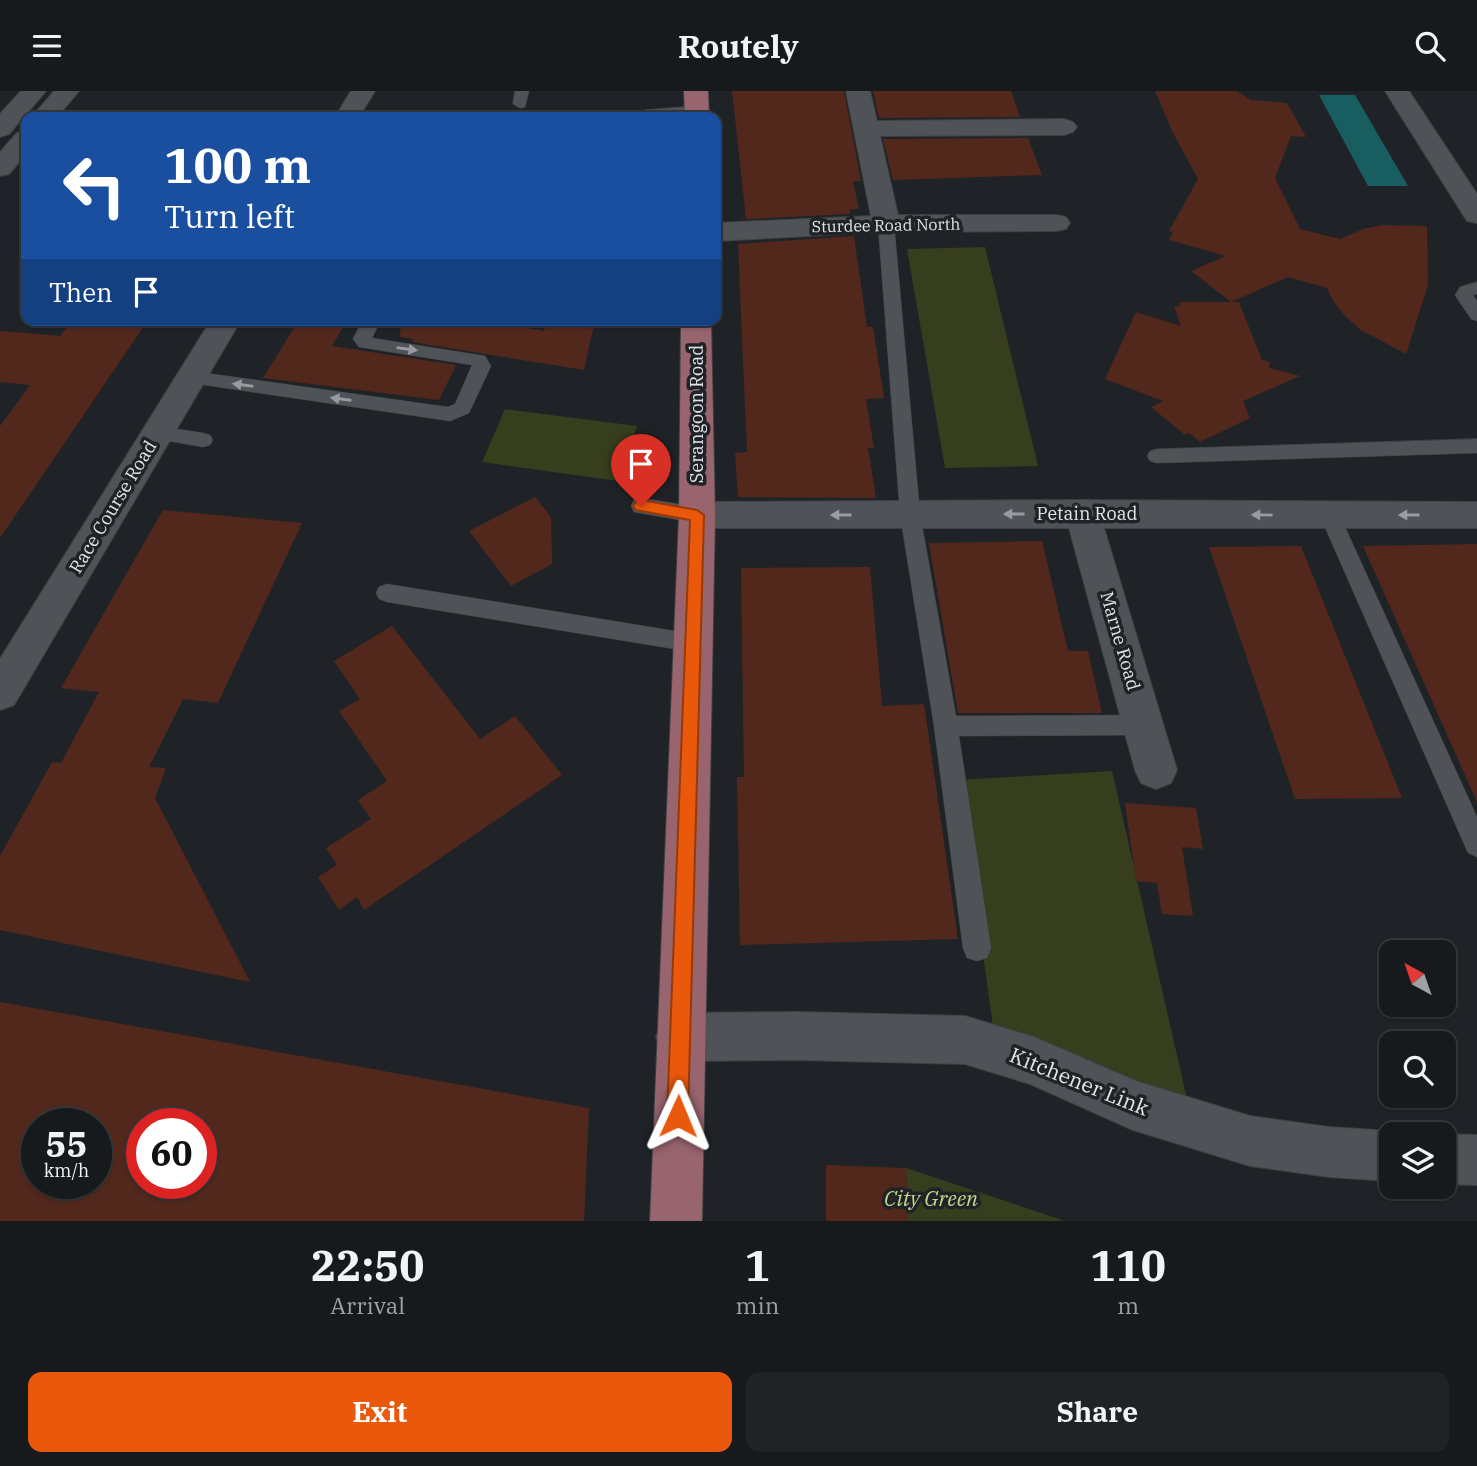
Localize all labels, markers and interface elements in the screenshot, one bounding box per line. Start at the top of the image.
text: Routely [678,25,799,67]
icon: menu [28,27,66,65]
icon: search [1411,27,1449,65]
text: 100 m [164,133,311,196]
icon: left [49,140,140,231]
text: Turn left [164,195,295,237]
street label: Sturdee Road North [811,214,961,236]
icon: arrive [127,273,165,311]
text: Then [49,275,113,309]
one-way arrow [396,344,418,355]
street label: Serangoon Road [685,345,708,483]
one-way arrow [232,379,254,390]
one-way arrow [330,393,352,404]
pin [611,434,671,506]
street label: Race Course Road [64,436,161,577]
icon: arrive [622,445,660,483]
street label: Petain Road [1037,502,1138,525]
one-way arrow [1003,508,1025,519]
one-way arrow [830,509,852,521]
one-way arrow [1251,509,1273,521]
one-way arrow [1398,509,1420,521]
street label: Marne Road [1095,589,1146,693]
north arrow [1379,940,1456,1017]
map controls [1379,940,1456,1199]
button: search [1379,1031,1456,1108]
street label: Kitchener Link [1006,1040,1154,1122]
position arrow [641,1079,715,1153]
speed limit sign: 60 [126,1108,217,1199]
text: 55 [45,1121,88,1167]
button: layers [1379,1122,1456,1199]
text: km/h [44,1159,89,1182]
park label: City Green [884,1184,978,1212]
text: 22:50 [311,1238,425,1293]
text: 1 [745,1238,770,1293]
text: 110 [1090,1238,1166,1293]
text: Arrival [330,1290,405,1320]
text: min [736,1290,779,1320]
text: m [1117,1290,1139,1320]
button: Exit [28,1372,732,1452]
button: Share [746,1372,1449,1452]

